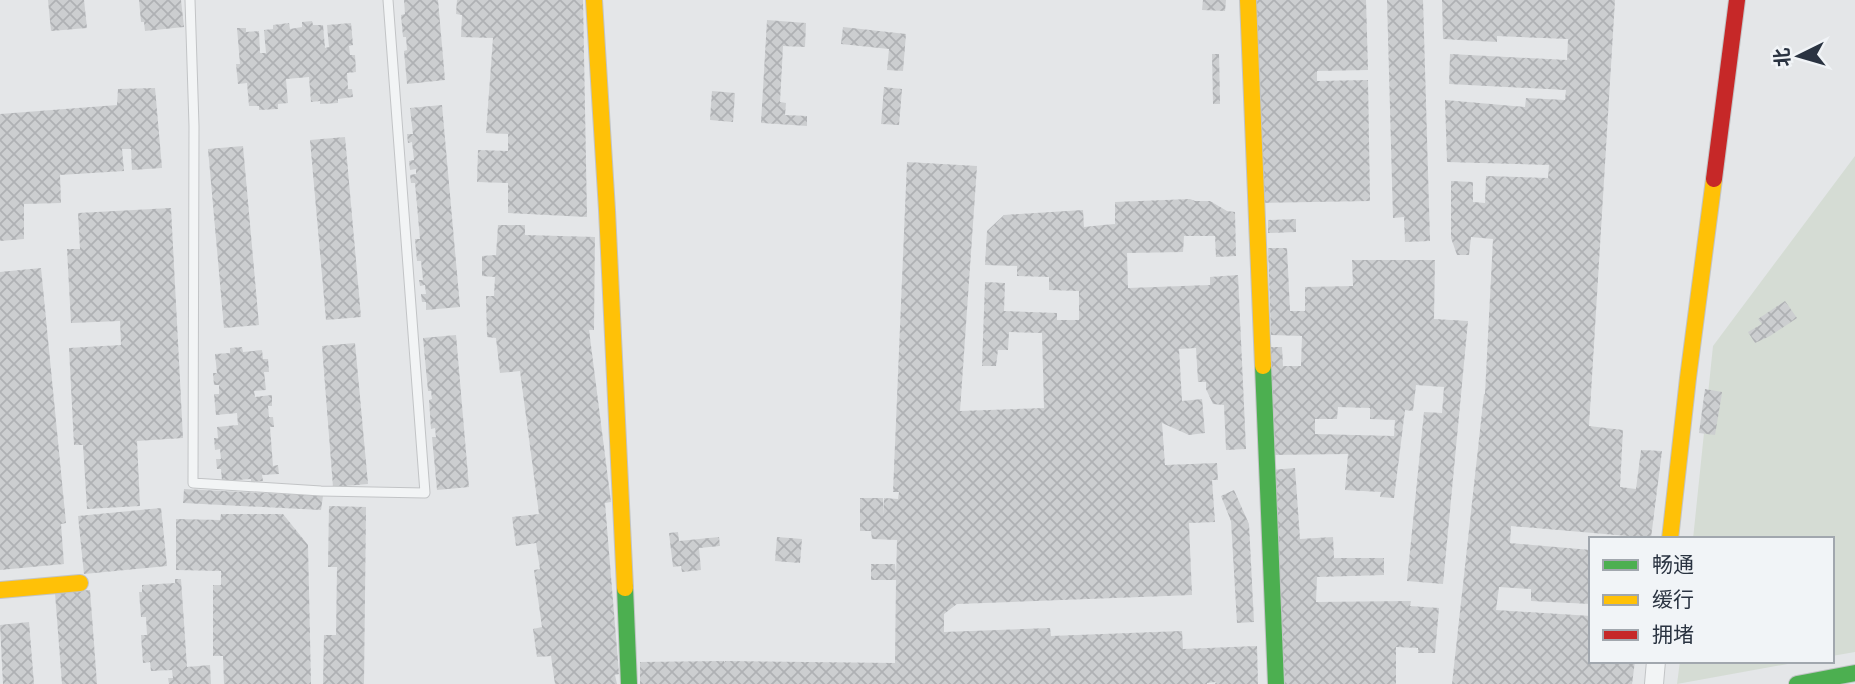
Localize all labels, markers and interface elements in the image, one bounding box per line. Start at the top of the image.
north arrow [1764,21,1834,91]
text: 北 [1771,47,1797,68]
legend [1589,537,1834,663]
text: 畅通 [1652,553,1694,580]
text: 缓行 [1652,588,1694,615]
text: 拥堵 [1652,623,1694,650]

